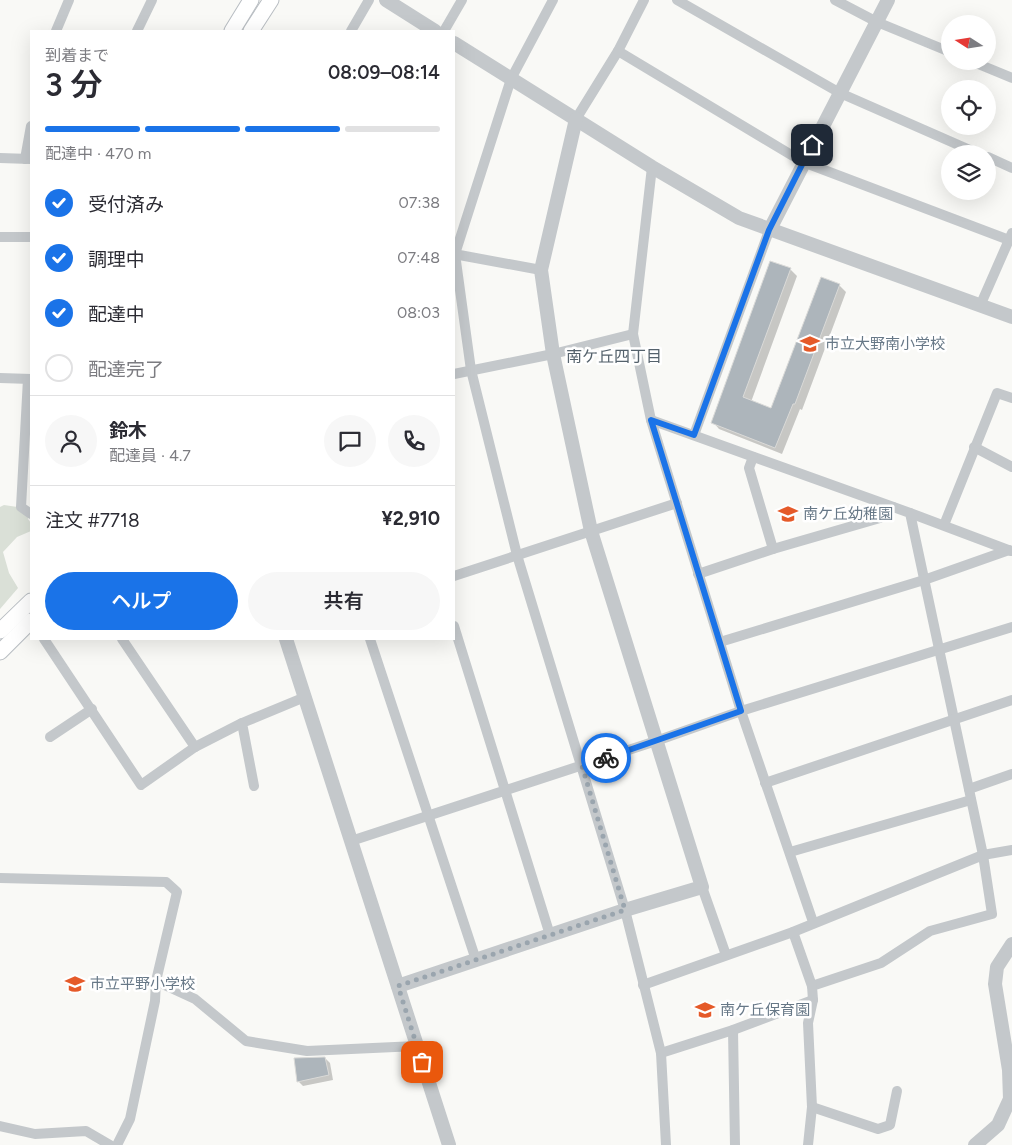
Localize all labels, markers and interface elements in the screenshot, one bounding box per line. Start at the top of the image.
north arrow [941,15,996,70]
map controls [941,15,996,200]
text: 到着まで [45,46,109,65]
text: 08:09–08:14 [328,61,440,84]
text: 3 分 [45,66,102,104]
button: locate [941,80,996,135]
pin [791,124,833,166]
icon: home [798,131,826,159]
text: 配達中 · 470 m [45,144,151,163]
button: layers [941,145,996,200]
icon: check [45,189,73,217]
text: 受付済み [88,193,164,216]
text: 07:38 [399,193,440,212]
icon: check [45,244,73,272]
text: 調理中 [88,248,145,271]
text: 07:48 [397,248,440,267]
icon: check [45,299,73,327]
text: 配達中 [88,303,145,326]
text: 08:03 [397,303,440,322]
school or university icon: 市立大野南小学校 [799,333,821,355]
place label: 市立大野南小学校 [825,335,945,353]
district label: 南ケ丘四丁目 [566,347,662,366]
text: 配達完了 [88,358,164,381]
button: person [45,415,97,467]
button: chat [324,415,376,467]
button: phone [388,415,440,467]
text: 鈴木 [109,419,147,442]
text: 配達員 · 4.7 [109,446,191,465]
school or university icon: 南ケ丘幼稚園 [777,503,799,525]
place label: 南ケ丘幼稚園 [803,505,893,523]
text: ¥2,910 [381,507,440,530]
text: 注文 #7718 [45,509,140,532]
button: ヘルプ [45,572,238,630]
button: 共有 [248,572,440,630]
courier [581,733,631,783]
icon: bike [592,744,620,772]
school or university icon: 市立平野小学校 [64,973,86,995]
place label: 市立平野小学校 [90,975,195,993]
school or university icon: 南ケ丘保育園 [694,999,716,1021]
place label: 南ケ丘保育園 [720,1001,810,1019]
pin [401,1041,443,1083]
icon: bag [408,1048,436,1076]

